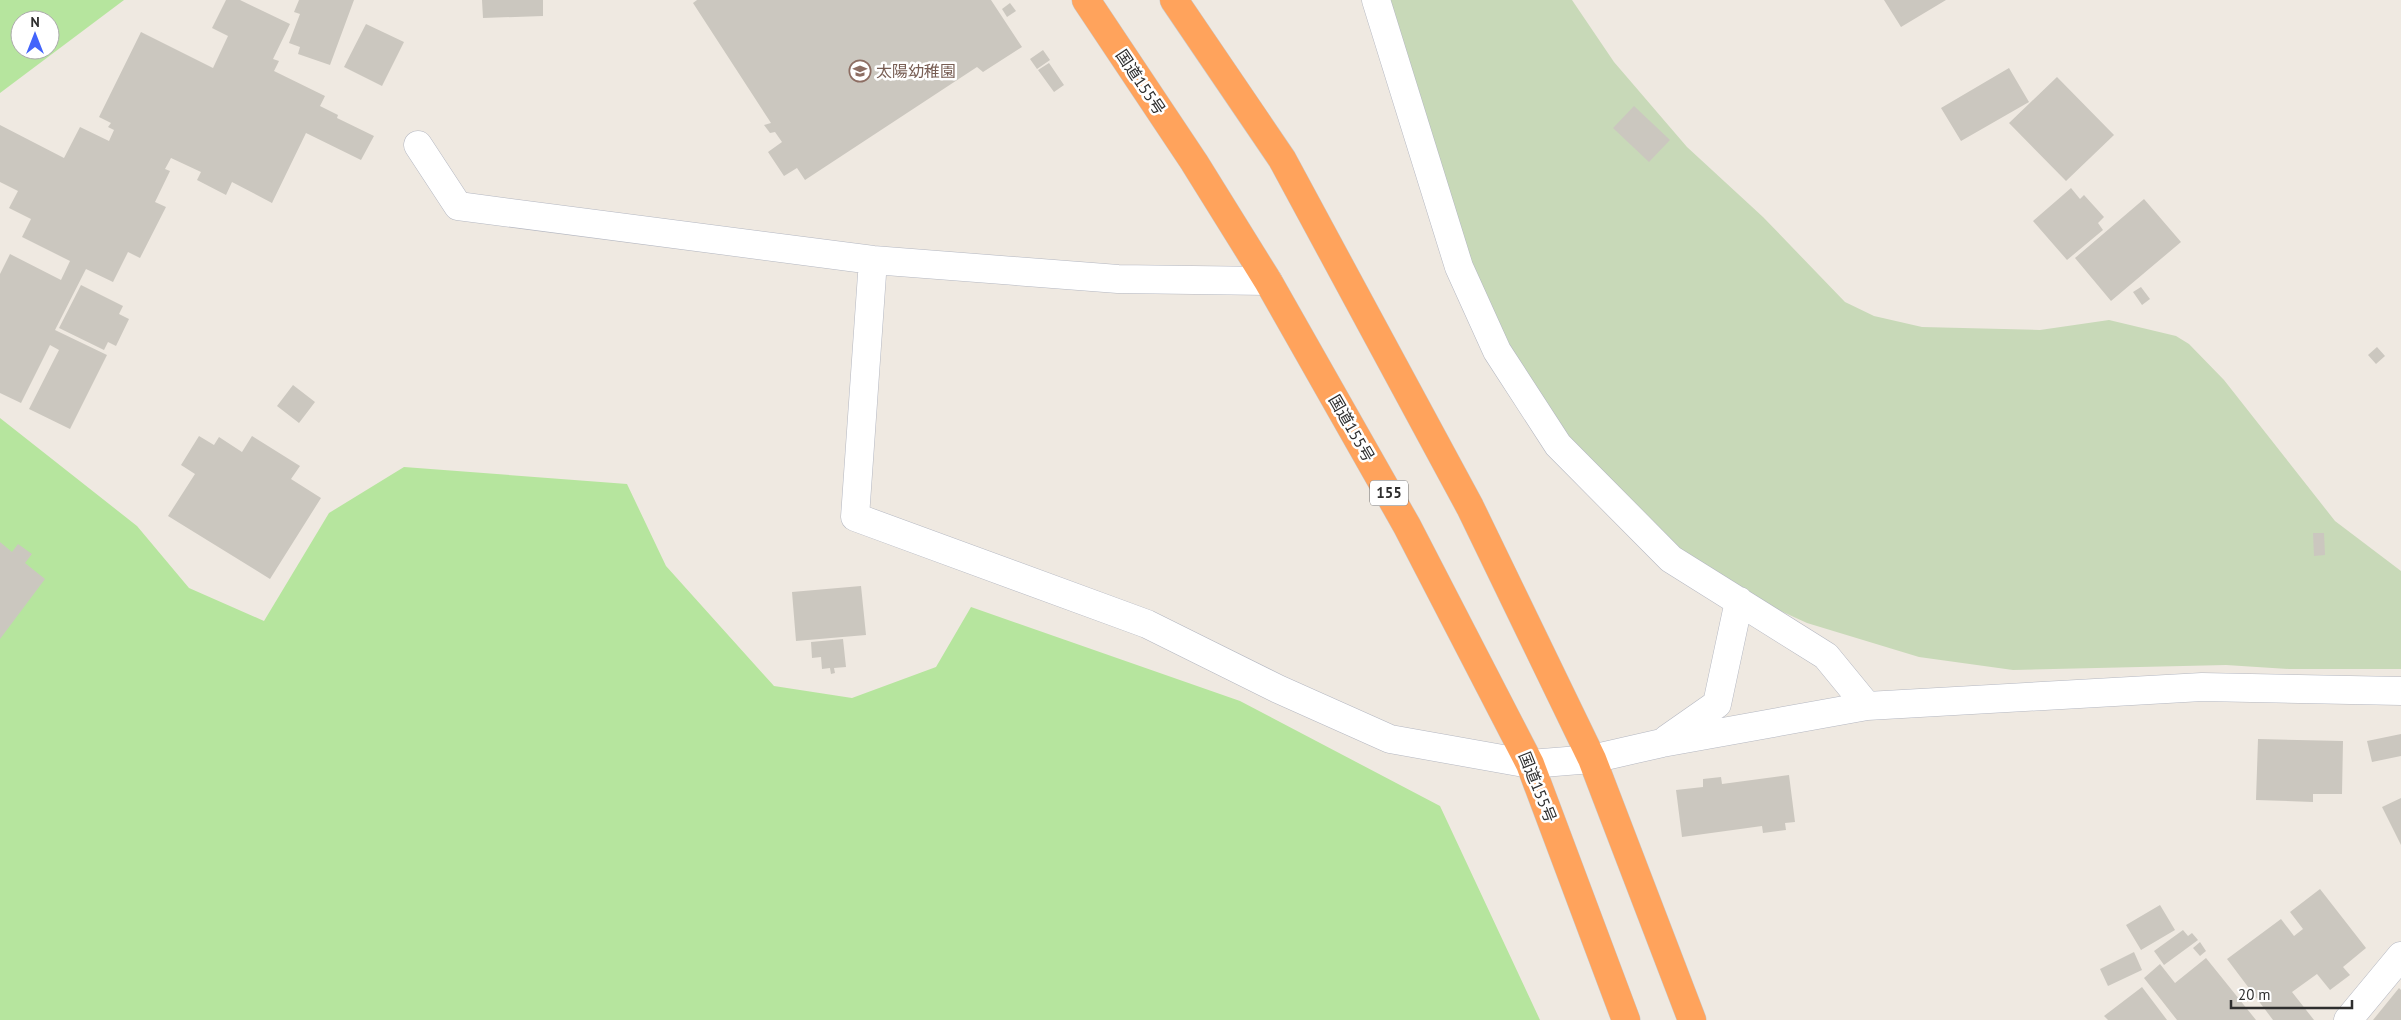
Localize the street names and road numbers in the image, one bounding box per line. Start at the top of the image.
street label: 国道155号 [1112,46,1170,118]
street label: 国道155号 [1325,391,1379,465]
road number: 155 [1370,480,1408,506]
street label: 国道155号 [1515,749,1561,825]

